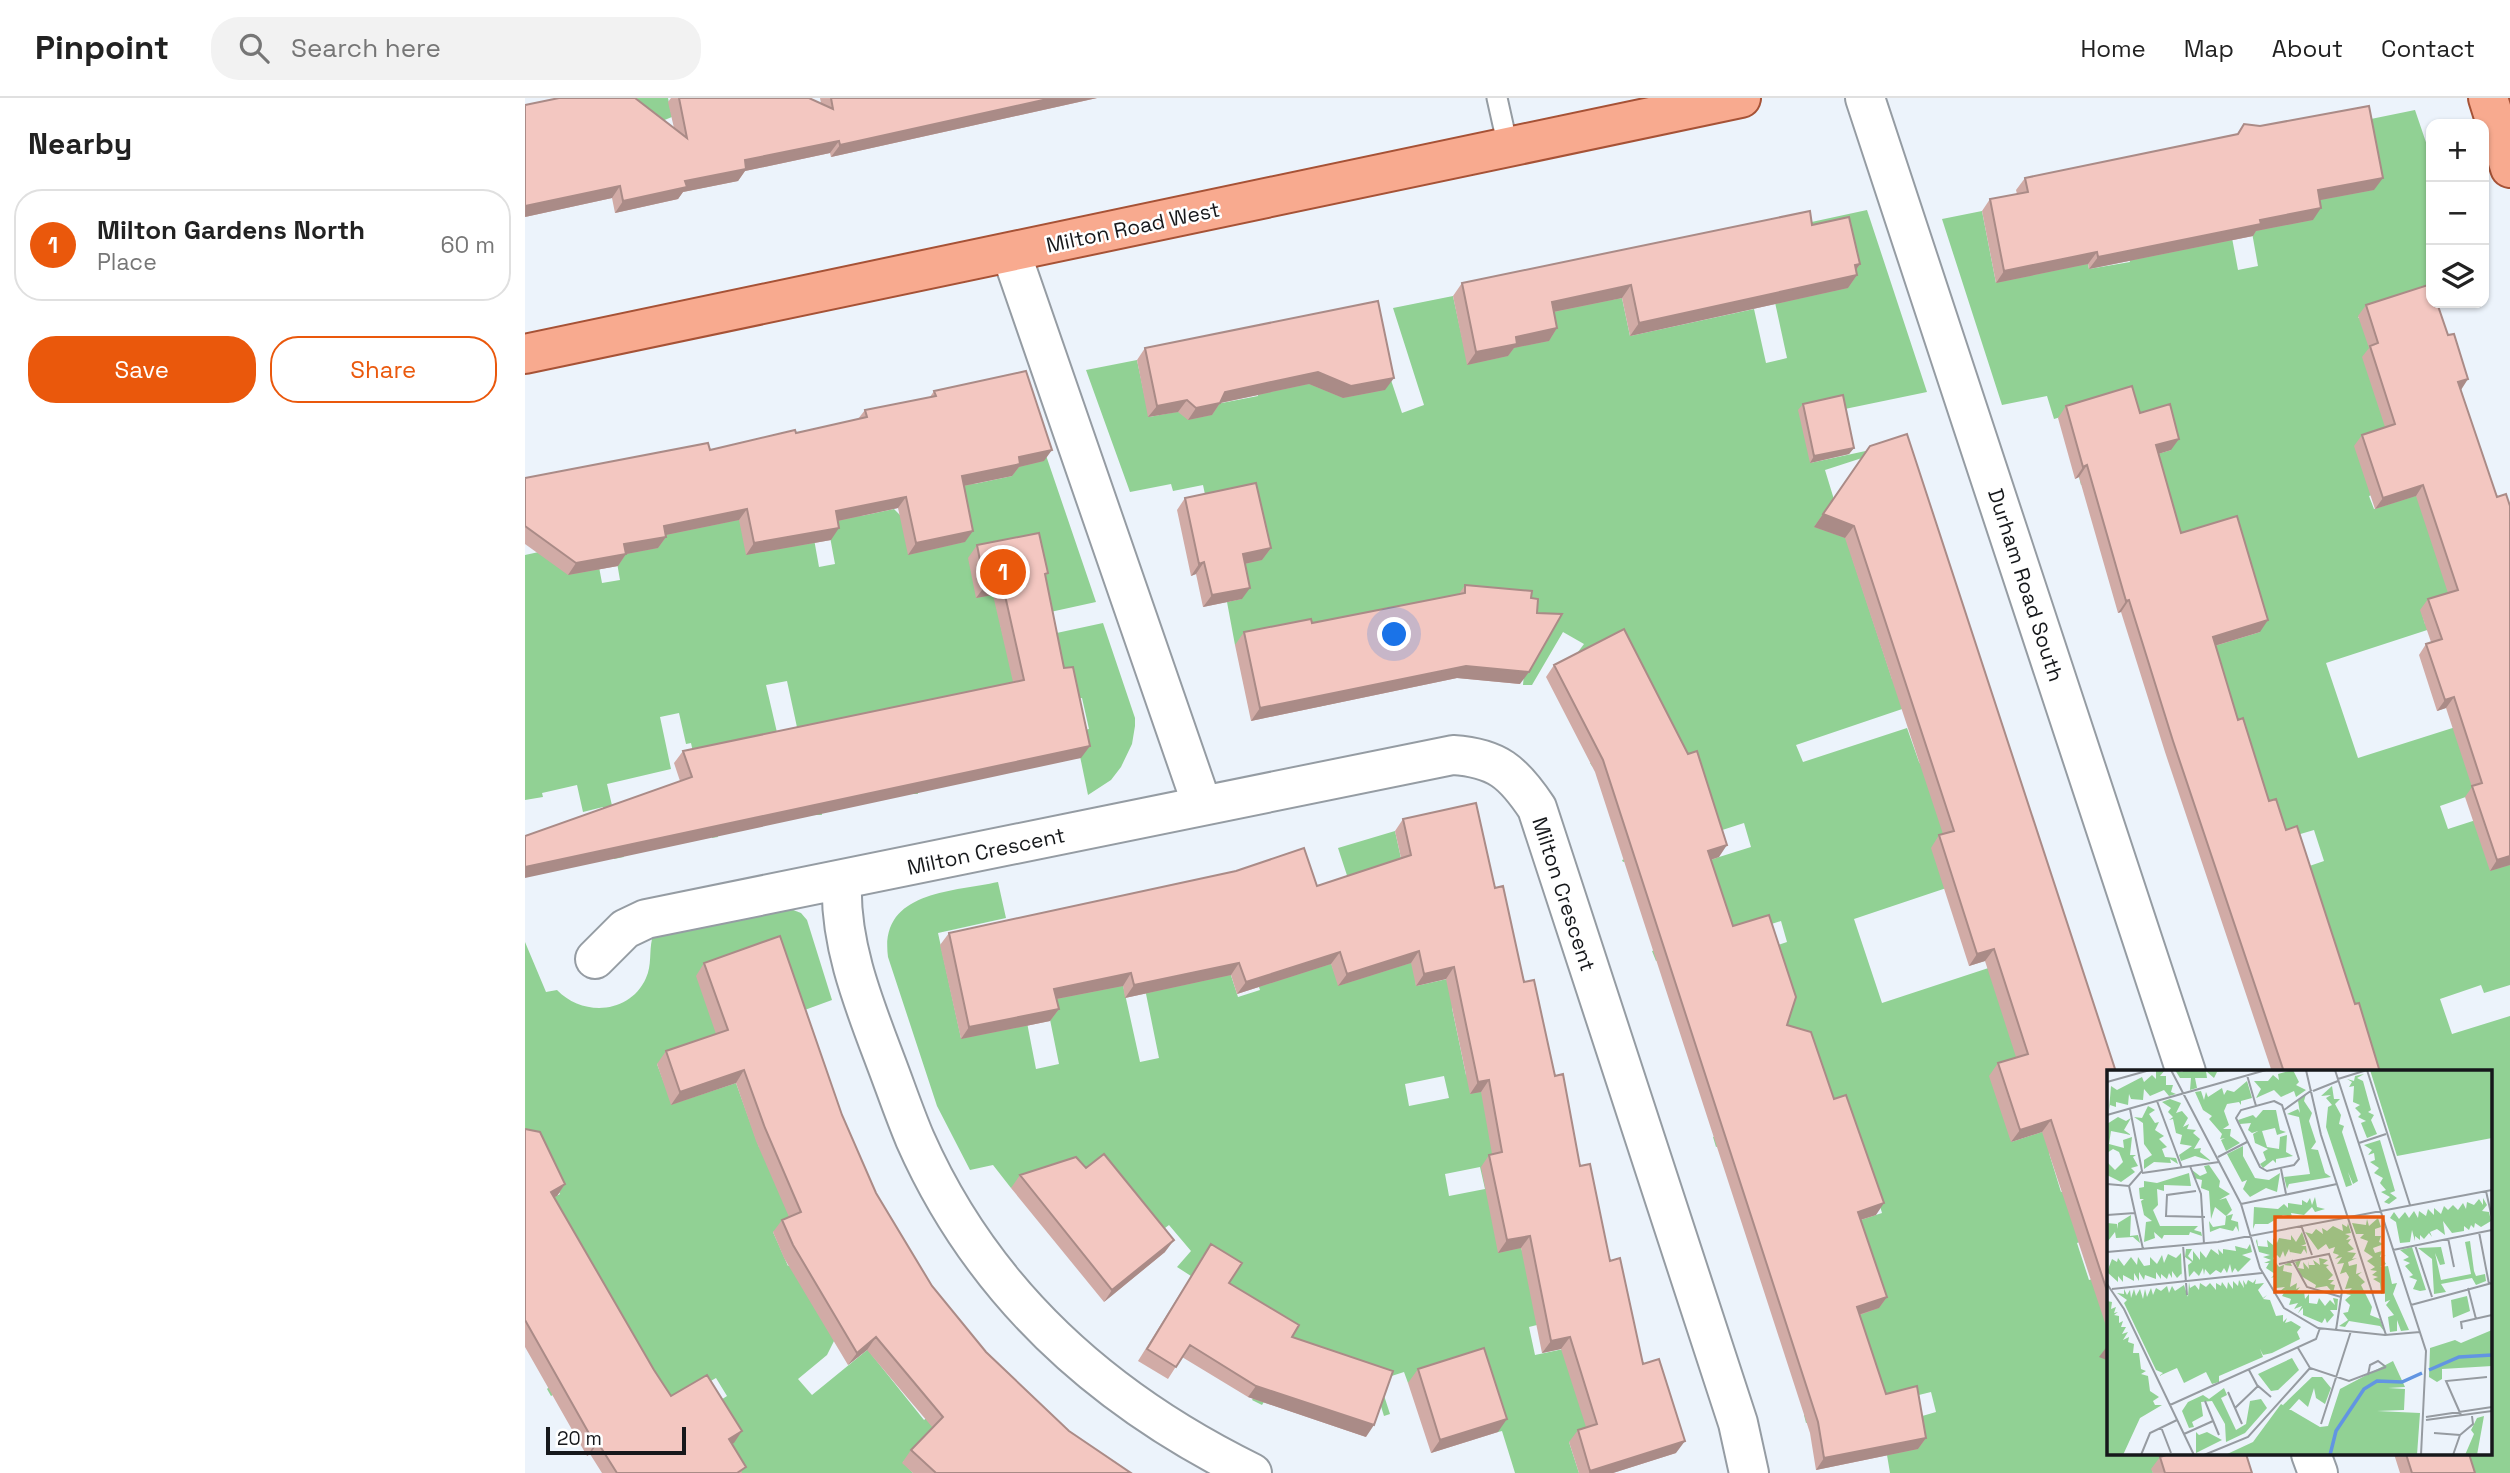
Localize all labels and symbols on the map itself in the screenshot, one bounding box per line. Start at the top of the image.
street label: Milton Road West [1044,195,1222,259]
street label: Durham Road South [1982,485,2070,685]
pin: 1 [980,546,1026,598]
your location [1377,617,1411,651]
street label: Milton Crescent [1526,813,1602,975]
street label: Milton Crescent [905,821,1067,881]
inset map [2107,1070,2493,1456]
scale bar [546,1424,686,1456]

